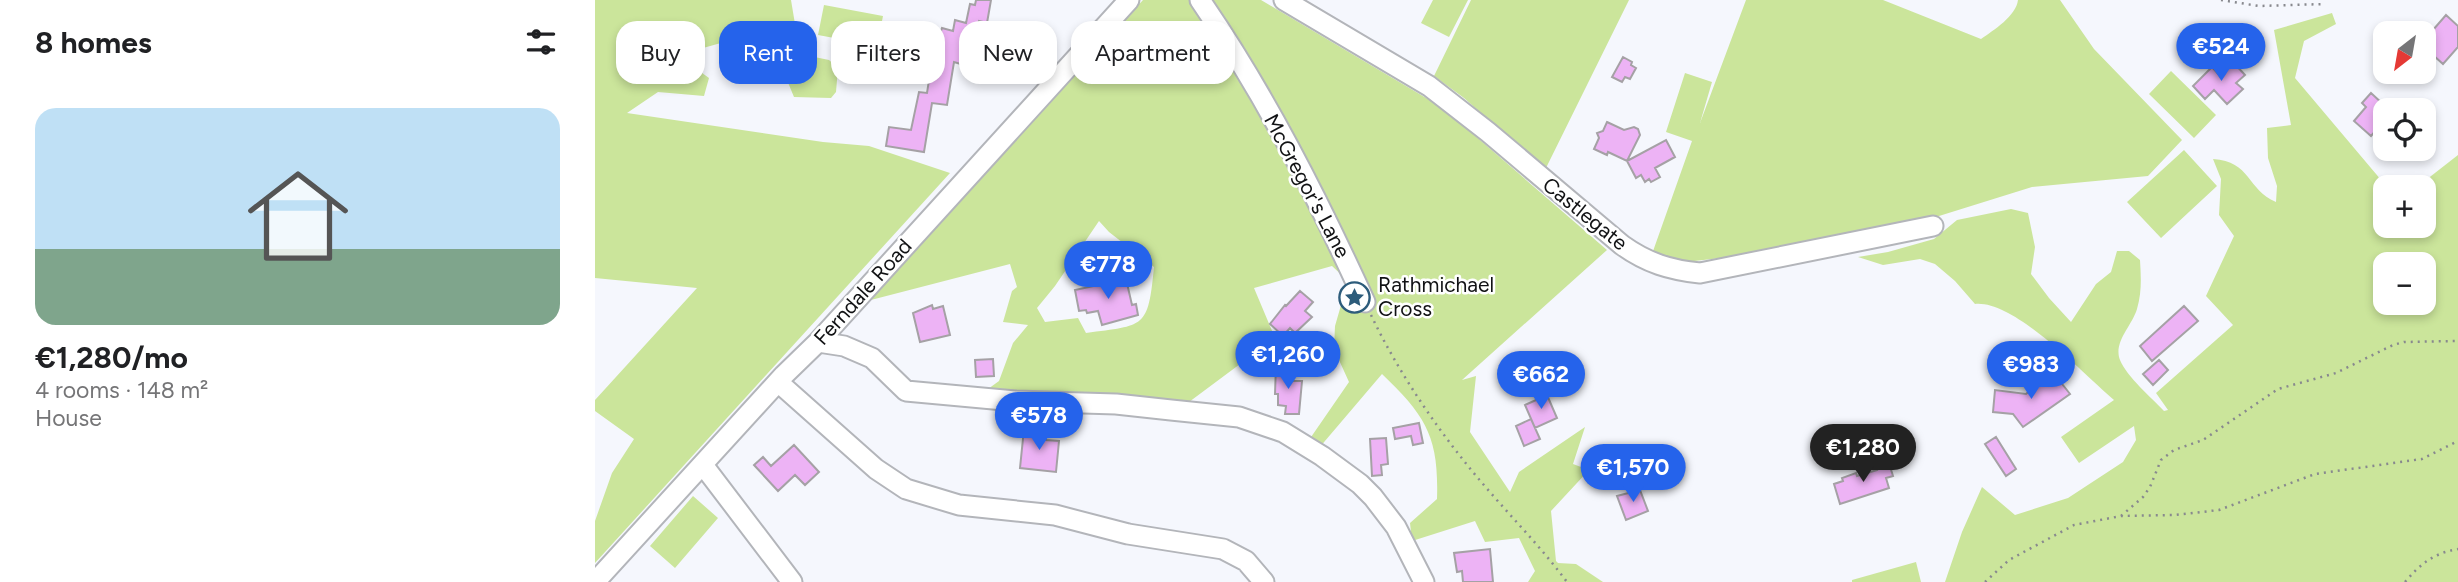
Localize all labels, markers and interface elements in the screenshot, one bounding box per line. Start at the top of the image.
chip: Buy [616,21,705,84]
chip: Rent [719,21,817,84]
chip: Filters [831,21,945,84]
chip: New [959,21,1057,84]
chip: Apartment [1071,21,1235,84]
north arrow [2373,21,2436,84]
map controls [2373,21,2436,315]
icon: filters [522,23,560,61]
text: 8 homes [35,24,152,61]
pin: €524 [2180,24,2262,83]
text: €524 [2192,32,2250,60]
button: locate [2373,98,2436,161]
street label: McGregor's Lane [1259,110,1356,262]
icon: home [235,153,361,279]
street label: Castlegate [1538,172,1633,255]
button: + [2373,175,2436,238]
street label: Ferndale Road [808,233,917,350]
pin: €778 [1067,242,1149,301]
text: €778 [1080,250,1136,278]
button: − [2373,252,2436,315]
place label: Rathmichael Cross [1378,272,1494,321]
place icon: Rathmichael Cross [1338,280,1372,314]
pin: €1,260 [1231,332,1345,391]
text: €1,280/mo [35,339,188,376]
text: €1,260 [1251,340,1325,368]
pin: €983 [1990,342,2072,401]
text: €983 [2003,350,2059,378]
pin: €662 [1500,352,1582,411]
text: €662 [1513,360,1569,388]
text: 4 rooms · 148 m² [35,376,208,404]
pin: €578 [998,392,1080,452]
text: €578 [1011,401,1067,429]
text: House [35,404,102,432]
pin: €1,280 [1806,424,1920,484]
text: €1,280 [1826,433,1900,461]
pin: €1,570 [1576,444,1690,504]
text: €1,570 [1597,453,1669,481]

